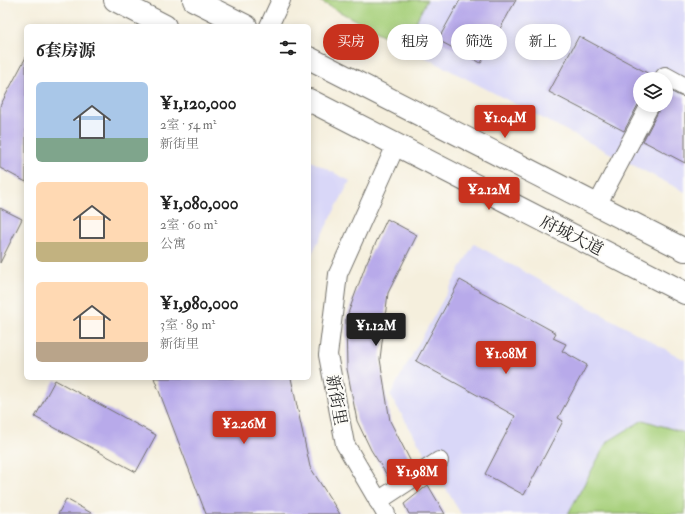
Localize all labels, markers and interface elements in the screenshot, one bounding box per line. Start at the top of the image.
chip: 买房 [323,24,379,60]
chip: 租房 [387,24,443,60]
chip: 筛选 [451,24,507,60]
chip: 新上 [515,24,571,60]
icon: filters [277,37,299,59]
text: 6套房源 [36,40,96,61]
map controls [633,72,673,112]
button: layers [633,72,673,112]
text: ¥1,120,000 [160,93,236,114]
icon: home [68,98,116,146]
pin: ¥1.04M [472,105,538,139]
text: ¥1.04M [483,110,527,126]
text: 2室 · 54 m² [160,117,217,133]
text: 新街里 [160,136,199,152]
pin: ¥2.12M [456,177,522,211]
text: ¥2.12M [468,182,510,198]
text: ¥1,080,000 [160,193,238,214]
icon: home [68,198,116,246]
street label: 府城大道 [537,211,607,260]
text: 2室 · 60 m² [160,217,217,233]
text: 公寓 [160,236,186,252]
text: ¥1,980,000 [160,293,238,314]
icon: home [68,298,116,346]
pin: ¥1.12M [343,313,409,347]
text: 3室 · 89 m² [160,317,215,333]
text: ¥1.12M [356,318,396,334]
text: 新街里 [160,336,199,352]
pin: ¥1.08M [473,341,539,375]
text: ¥1.08M [485,346,527,362]
street label: 新街里 [322,373,351,427]
pin: ¥2.26M [211,411,277,445]
text: ¥2.26M [222,416,266,432]
pin: ¥1.98M [384,459,450,493]
text: ¥1.98M [396,464,438,480]

